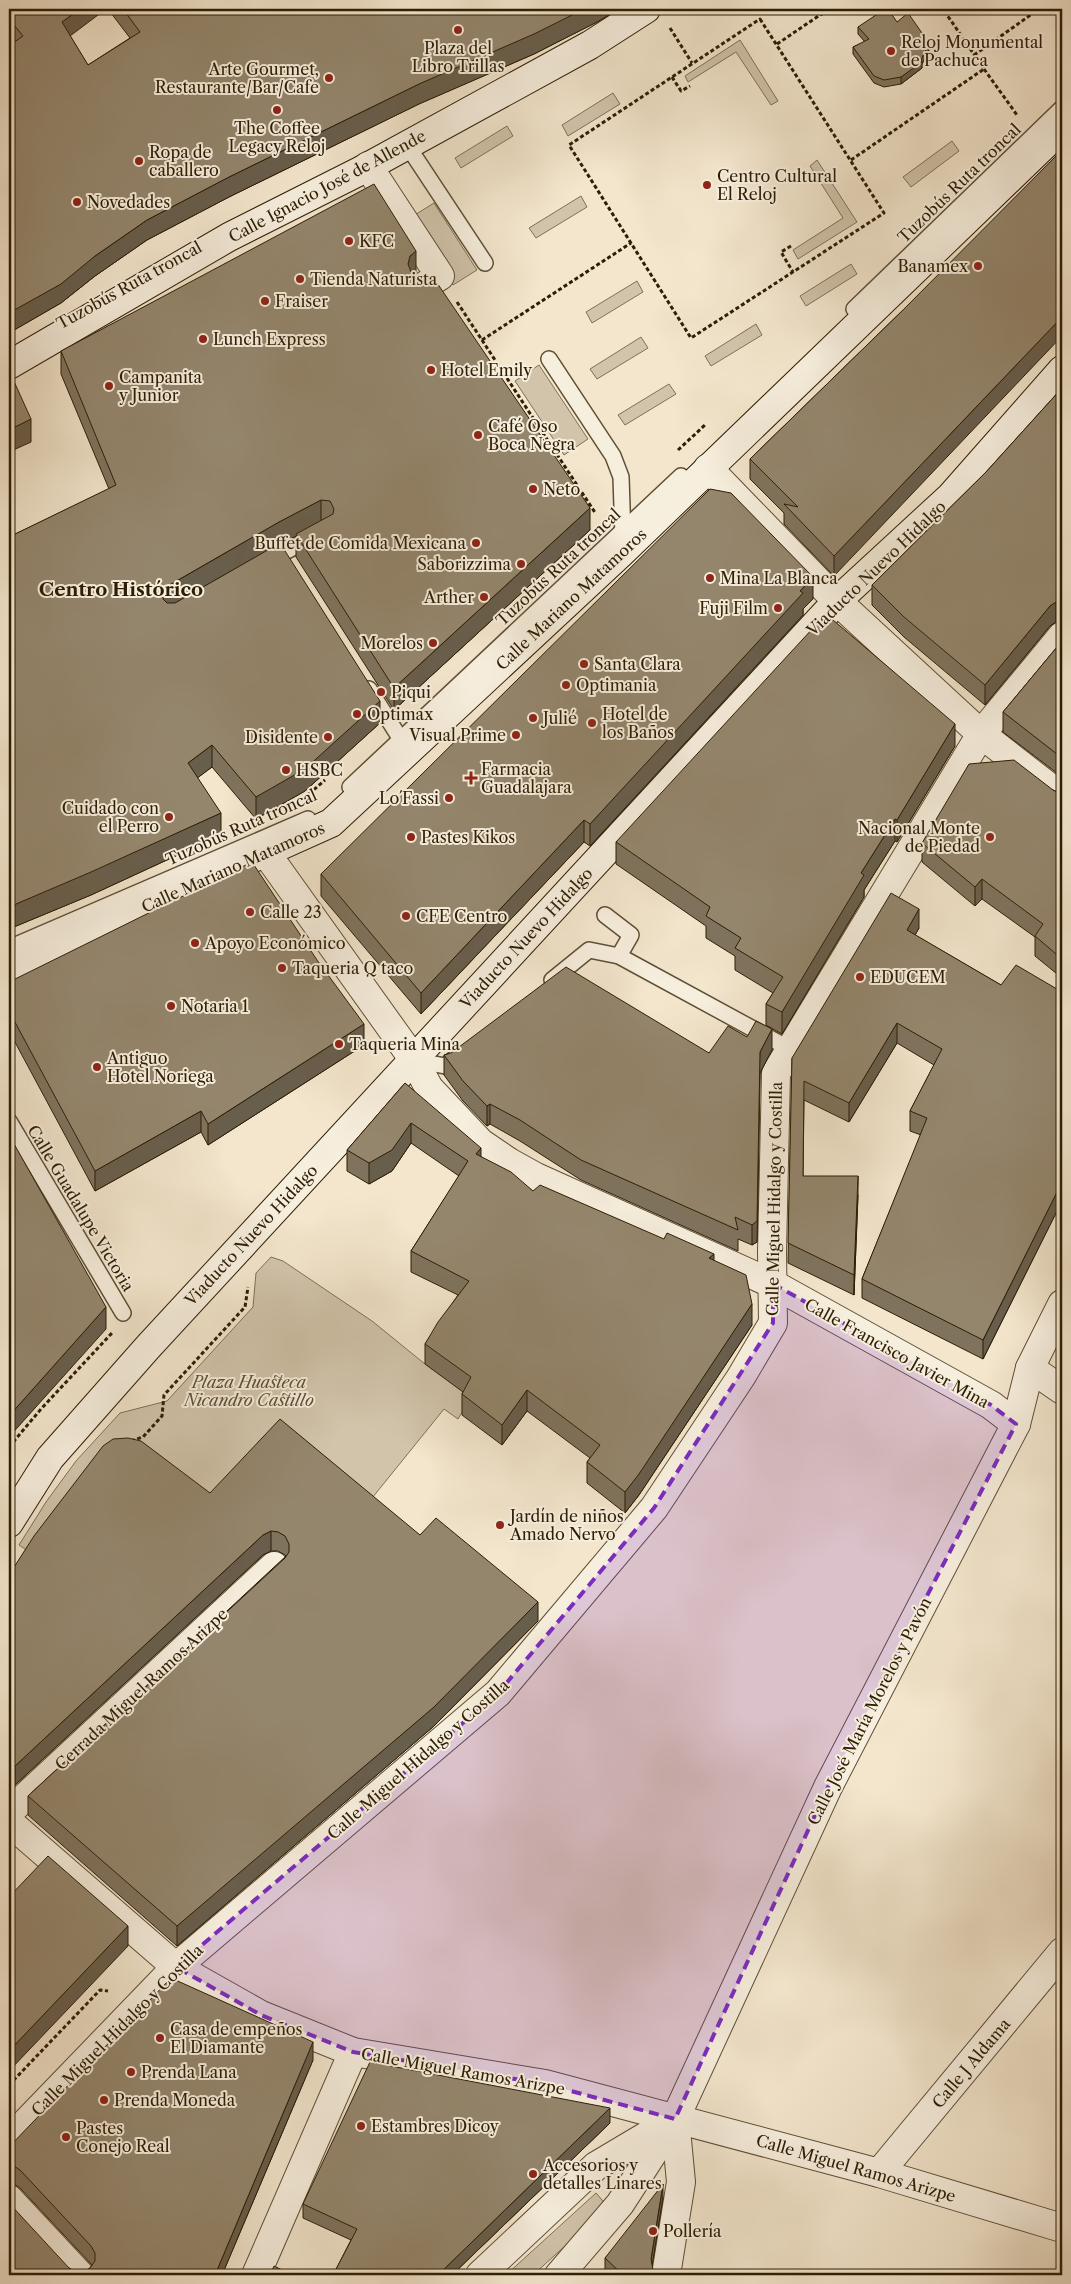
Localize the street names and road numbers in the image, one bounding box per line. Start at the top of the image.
street label: Tuzobús Ruta troncal [893,119,1025,247]
street label: Calle Ignacio José de Allende [225,125,429,247]
street label: Tuzobús Ruta troncal [53,237,205,333]
street label: Viaducto Nuevo Hidalgo [801,496,950,640]
street label: Tuzobús Ruta troncal [492,504,625,630]
street label: Calle Mariano Matamoros [492,524,650,674]
street label: Tuzobús Ruta troncal [162,785,320,869]
street label: Calle Mariano Matamoros [138,817,328,917]
street label: Viaducto Nuevo Hidalgo [455,863,597,1014]
street label: Calle Miguel Hidalgo y Costilla [762,1081,786,1316]
street label: Calle Guadalupe Victoria [23,1121,139,1295]
street label: Viaducto Nuevo Hidalgo [180,1160,322,1311]
street label: Calle Francisco Javier Mina [801,1294,993,1412]
street label: Calle José María Morelos y Pavón [803,1594,935,1828]
street label: Cerrada Miguel Ramos Arizpe [51,1604,231,1774]
street label: Calle Miguel Hidalgo y Costilla [323,1674,513,1843]
street label: Calle Miguel Hidalgo y Costilla [27,1940,207,2120]
street label: Calle J Aldama [928,2014,1015,2112]
street label: Calle Miguel Ramos Arizpe [359,2043,567,2099]
street label: Calle Miguel Ramos Arizpe [754,2130,958,2206]

